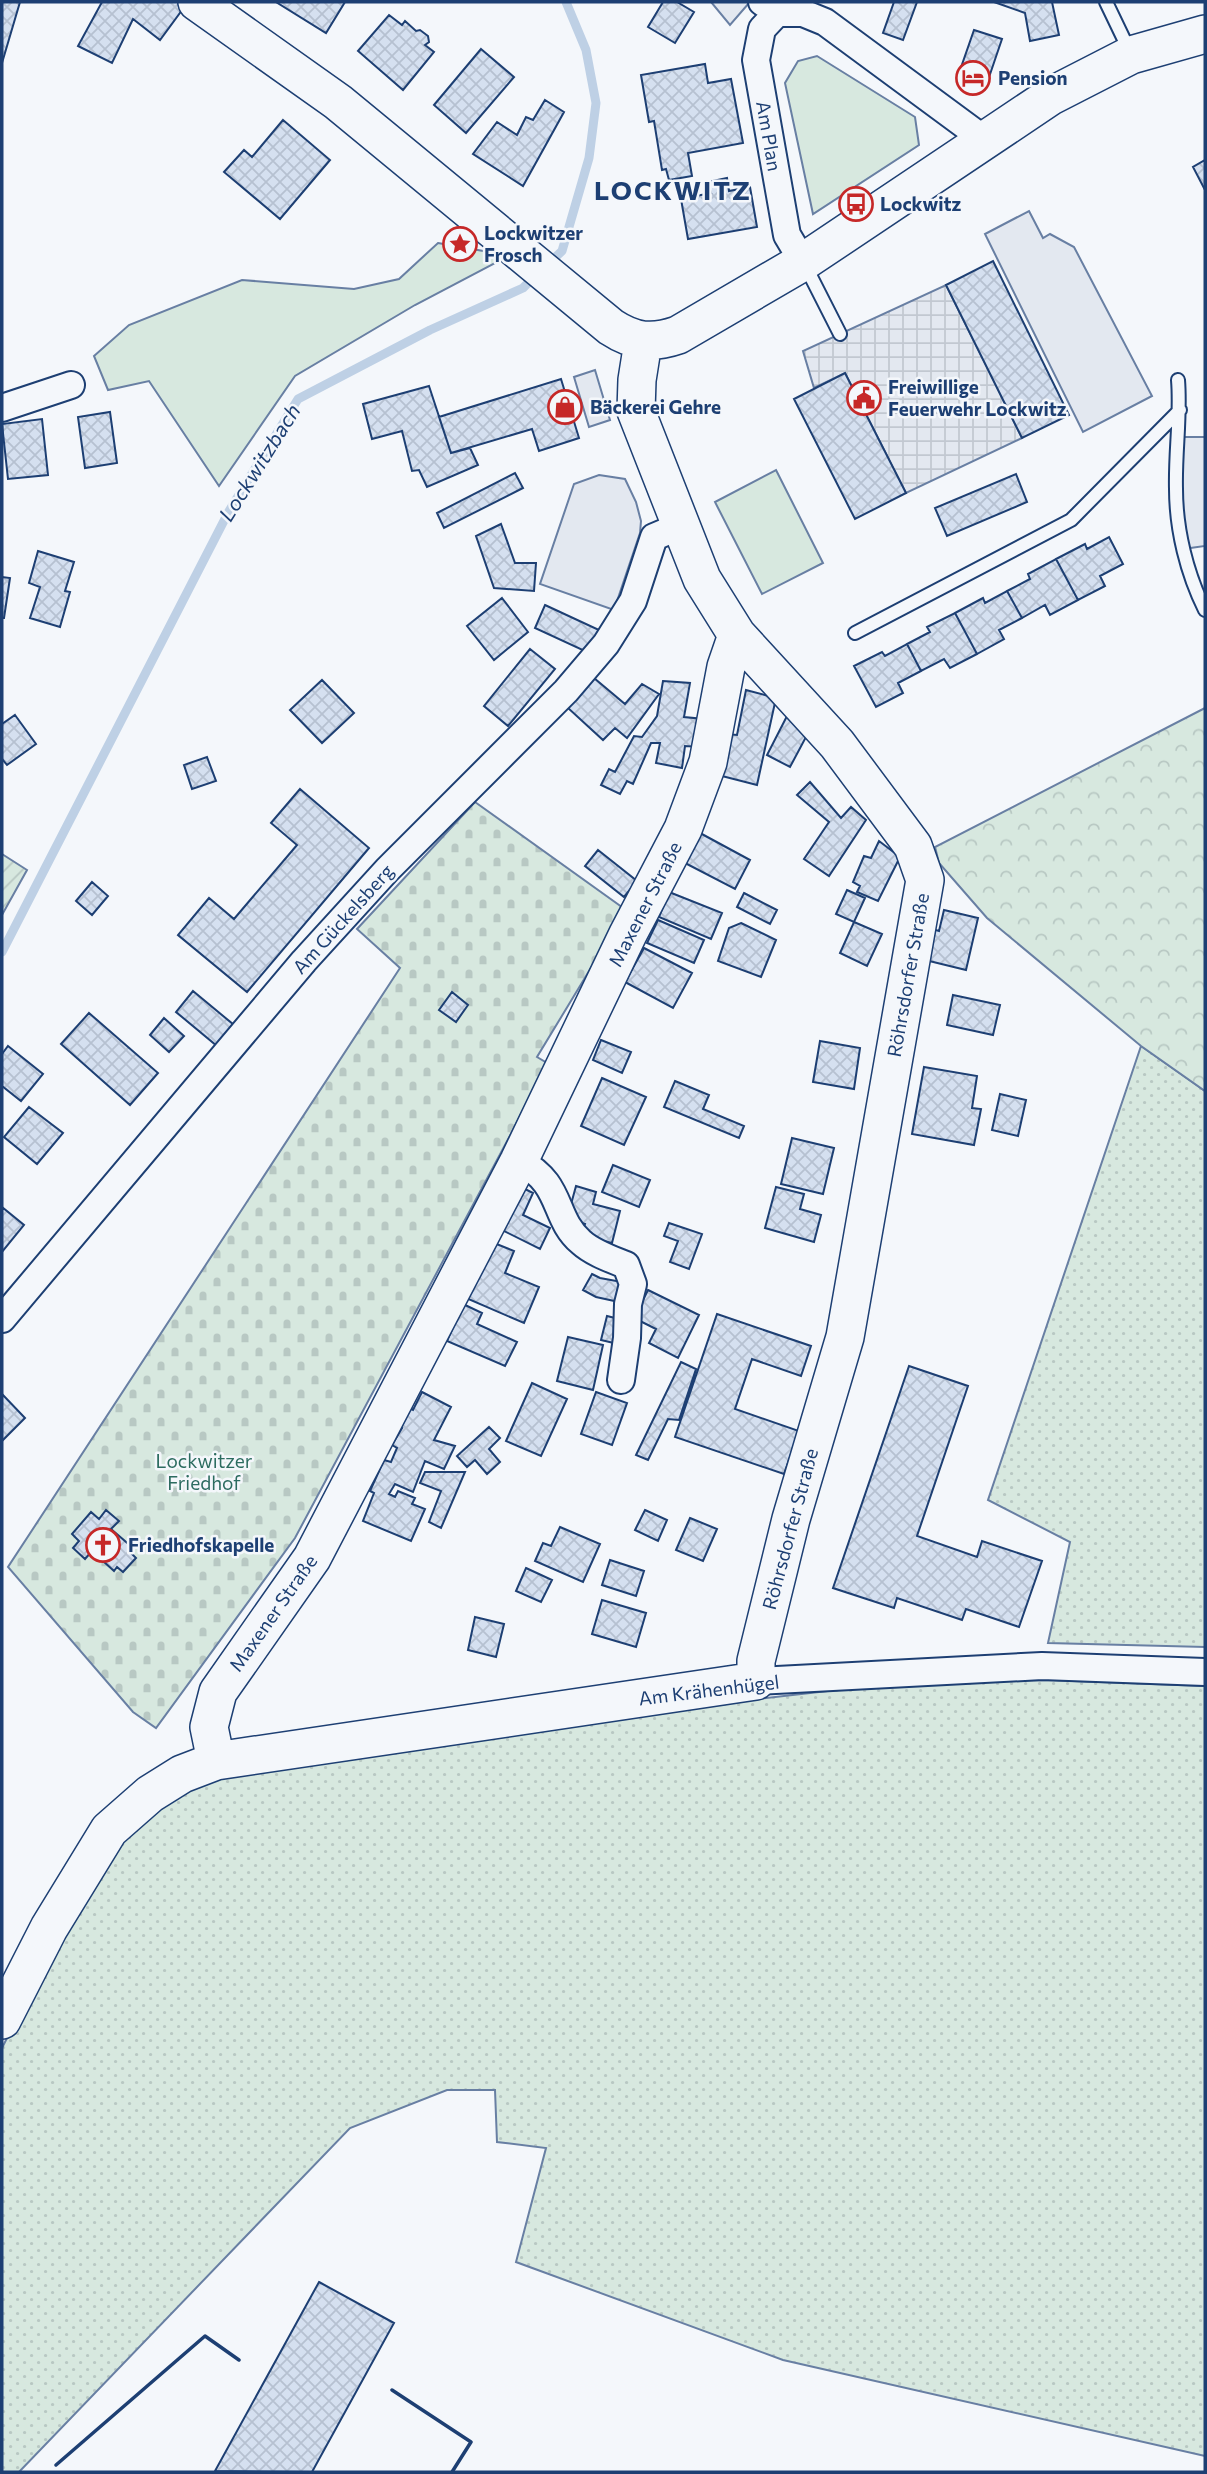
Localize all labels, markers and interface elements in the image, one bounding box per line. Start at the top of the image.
hotel icon: Pension [954,59,992,97]
place label: Pension [998,66,1068,89]
street label: Am Plan [752,99,787,173]
district label: LOCKWITZ [594,174,752,205]
bus stop icon: Lockwitz [837,185,875,223]
place label: Lockwitz [880,192,962,215]
place label: Lockwitzer Frosch [484,221,583,266]
place icon: Lockwitzer Frosch [441,225,479,263]
place label: Freiwillige Feuerwehr Lockwitz [888,375,1067,420]
public building icon: Freiwillige Feuerwehr Lockwitz [845,379,883,417]
shop icon: Bäckerei Gehre [546,388,584,426]
place label: Bäckerei Gehre [590,395,721,418]
water label: Lockwitzbach [213,399,305,525]
street label: Maxener Straße [603,837,686,970]
street label: Am Gückelsberg [287,859,398,978]
street label: Röhrsdorfer Straße [882,891,933,1059]
street label: Röhrsdorfer Straße [757,1446,822,1612]
park label: Lockwitzer Friedhof [156,1449,253,1494]
church icon: Friedhofskapelle [84,1526,122,1564]
place label: Friedhofskapelle [128,1533,274,1556]
street label: Maxener Straße [224,1550,321,1676]
street label: Am Krähenhügel [637,1669,781,1710]

